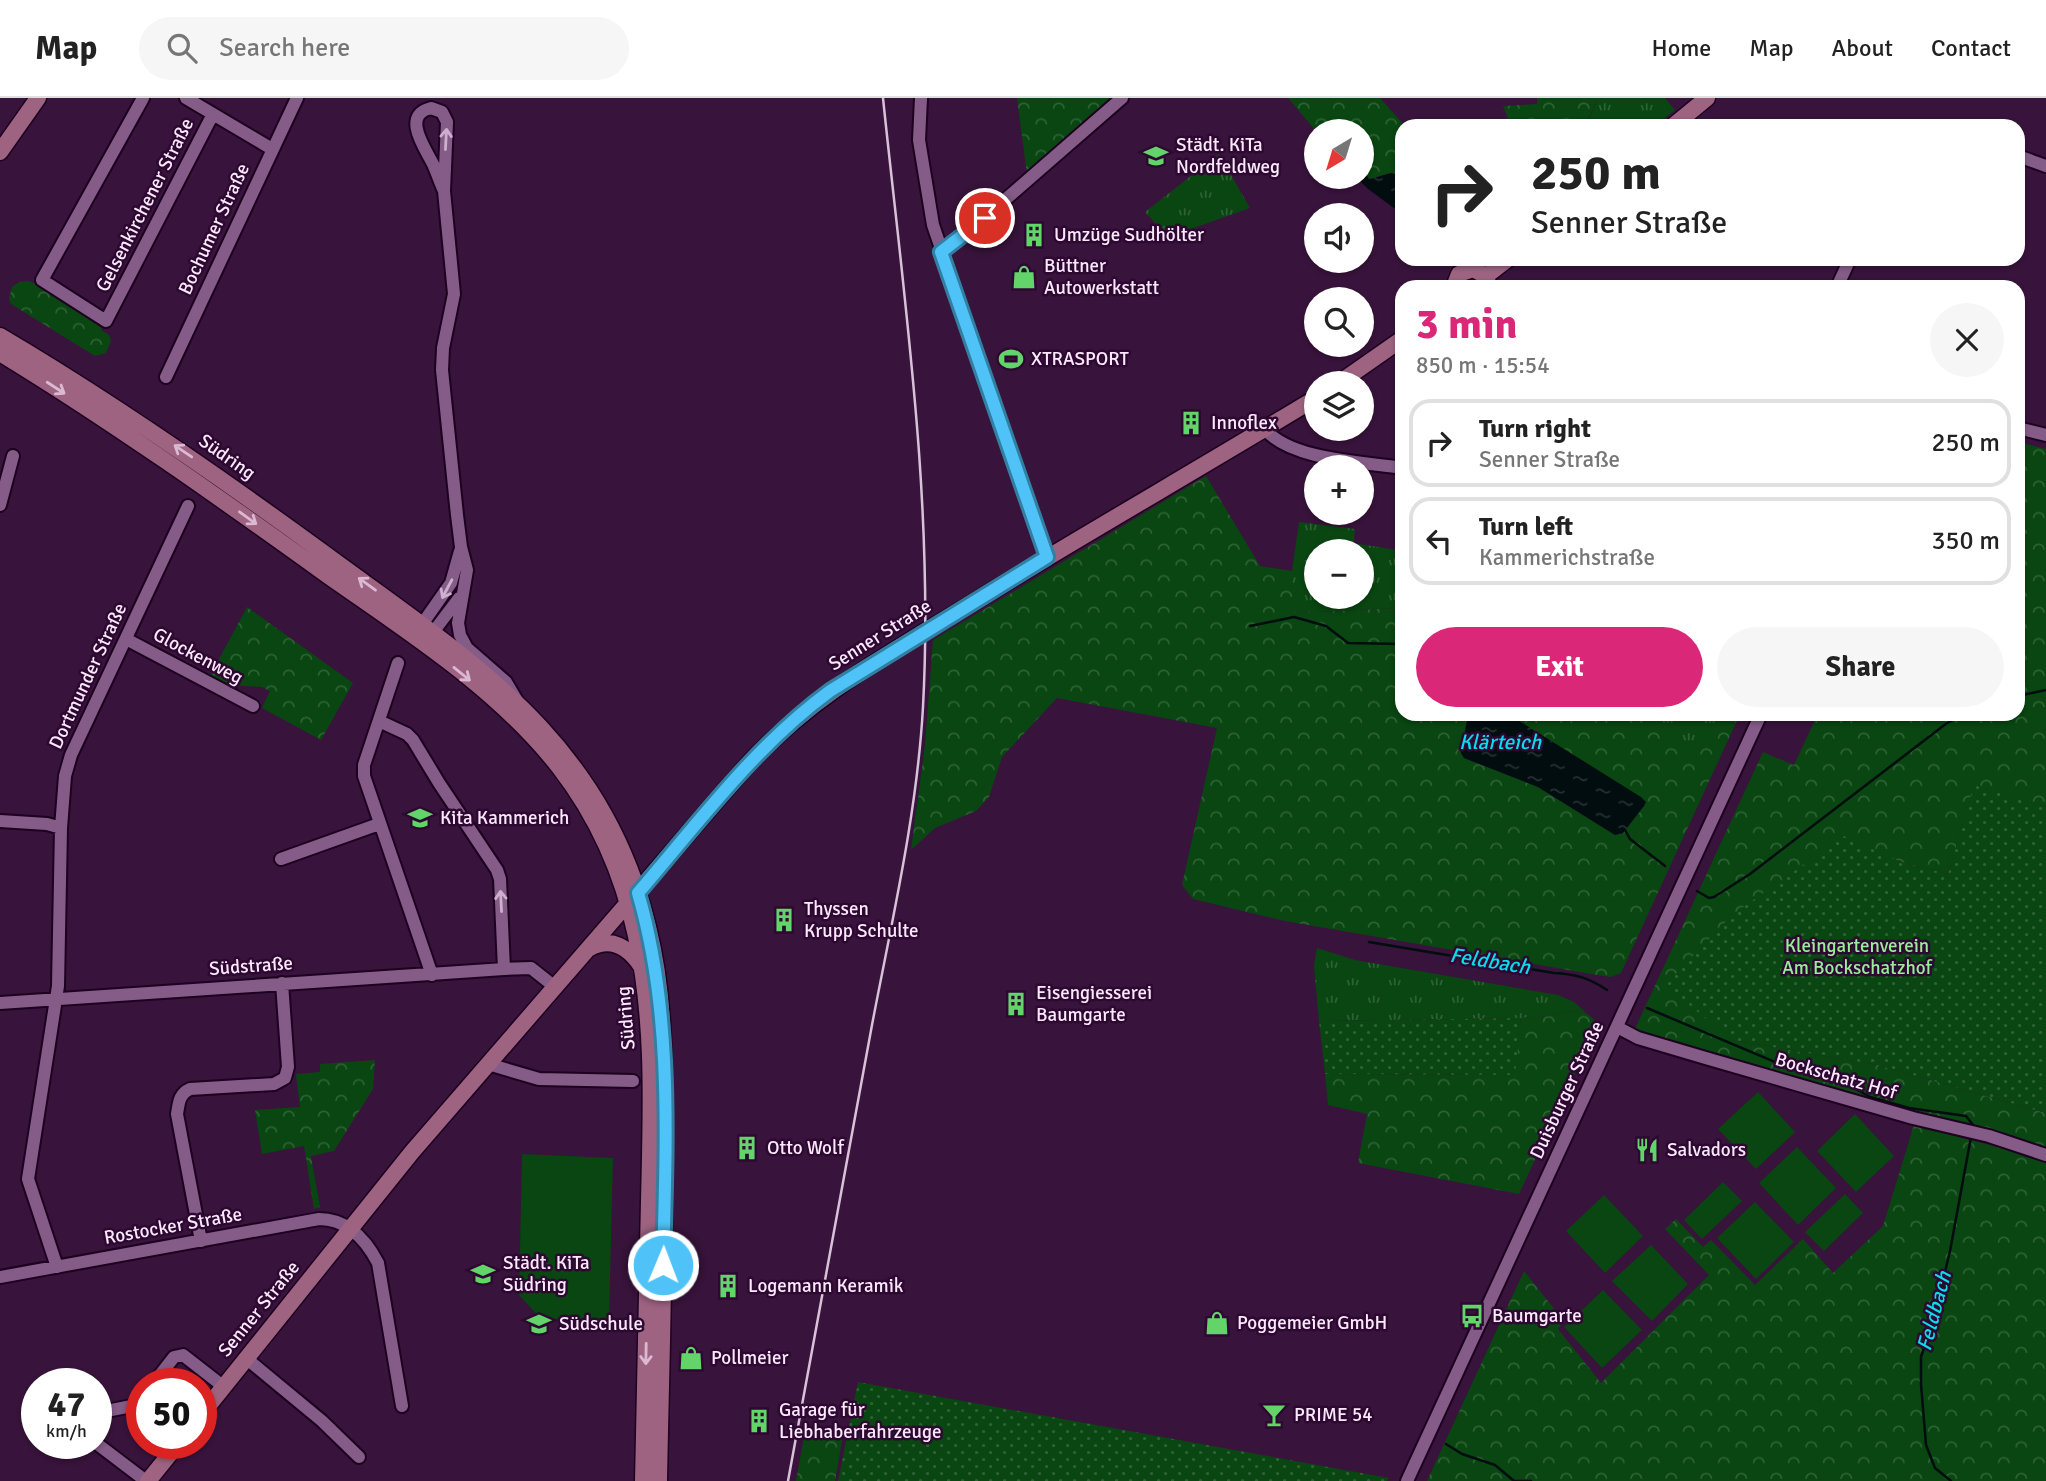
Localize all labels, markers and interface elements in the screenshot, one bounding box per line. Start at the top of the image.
search box [139,17,629,80]
text: Map [35,28,97,69]
icon: search [163,29,201,67]
text: Search here [219,32,350,64]
text: Home [1651,33,1711,63]
text: Map [1749,33,1794,63]
text: About [1832,33,1893,63]
text: Contact [1931,33,2011,63]
street label: Gelsenkirchener Straße [91,114,199,296]
north arrow [1304,119,1374,189]
map controls [1304,119,1374,609]
one-way arrow [440,128,453,151]
place label: Städt. KiTa Nordfeldweg [1176,133,1280,179]
school or university icon: Städt. KiTa Nordfeldweg [1142,142,1170,170]
text: 250 m [1531,143,1661,203]
icon: right [1416,147,1507,238]
street label: Bochumer Straße [173,160,255,298]
pin [955,188,1015,248]
icon: arrive [966,199,1004,237]
button: sound [1304,203,1374,273]
text: Senner Straße [1531,203,1727,242]
building icon: Umzüge Sudhölter [1020,221,1048,249]
place label: Umzüge Sudhölter [1054,223,1204,247]
place label: Büttner Autowerkstatt [1044,254,1160,300]
shop icon: Büttner Autowerkstatt [1010,263,1038,291]
button: search [1304,287,1374,357]
text: 3 min [1416,299,1517,350]
button: close [1930,303,2004,377]
sports icon: XTRASPORT [997,345,1025,373]
place label: XTRASPORT [1031,347,1130,371]
text: 850 m · 15:54 [1416,351,1550,380]
button: layers [1304,371,1374,441]
one-way arrow [46,381,66,395]
building icon: Innoflex [1177,409,1205,437]
place label: Innoflex [1211,411,1277,435]
text: Turn right [1479,413,1591,445]
icon: right [1420,424,1458,462]
text: 250 m [1931,427,2000,459]
street label: Südring [194,429,260,485]
one-way arrow [173,444,193,458]
text: Senner Straße [1479,445,1620,474]
button: + [1304,455,1374,525]
one-way arrow [239,510,258,525]
text: Turn left [1479,511,1573,543]
icon: left [1420,522,1458,560]
text: 350 m [1931,525,2000,557]
button: − [1304,539,1374,609]
text: Kammerichstraße [1479,543,1655,572]
one-way arrow [358,577,377,592]
one-way arrow [440,578,454,598]
street label: Senner Straße [824,594,936,676]
street label: Dortmunder Straße [44,599,132,753]
street label: Glockenweg [149,622,247,690]
button: Exit [1416,627,1703,707]
button: Share [1717,627,2004,707]
one-way arrow [453,666,471,682]
water label: Klärteich [1459,729,1542,755]
school or university icon: Kita Kammerich [406,804,434,832]
place label: Kita Kammerich [440,806,569,830]
one-way arrow [495,889,508,912]
place label: Thyssen Krupp Schulte [804,897,919,943]
building icon: Thyssen Krupp Schulte [770,906,798,934]
park label: Kleingartenverein Am Bockschatzhof [1782,934,1933,980]
water label: Feldbach [1448,942,1533,980]
street label: Südstraße [208,951,294,981]
place label: Eisengiesserei Baumgarte [1036,981,1152,1027]
street label: Südring [611,985,641,1051]
building icon: Eisengiesserei Baumgarte [1002,990,1030,1018]
street label: Duisburger Straße [1525,1017,1609,1163]
street label: Bockschatz Hof [1772,1047,1901,1105]
building icon: Otto Wolf [733,1134,761,1162]
place label: Otto Wolf [767,1136,845,1160]
restaurant icon: Salvadors [1633,1136,1661,1164]
place label: Salvadors [1667,1138,1746,1162]
street label: Rostocker Straße [102,1202,244,1250]
position arrow [626,1228,700,1302]
place label: Städt. KiTa Südring [503,1251,590,1297]
street label: Senner Straße [213,1256,305,1362]
school or university icon: Städt. KiTa Südring [469,1260,497,1288]
water label: Feldbach [1911,1268,1957,1353]
building icon: Logemann Keramik [714,1272,742,1300]
place label: Logemann Keramik [748,1274,904,1298]
bus stop icon: Baumgarte [1458,1302,1486,1330]
place label: Baumgarte [1492,1304,1582,1328]
shop icon: Poggemeier GmbH [1203,1309,1231,1337]
school or university icon: Südschule [525,1310,553,1338]
place label: Poggemeier GmbH [1237,1311,1387,1335]
place label: Südschule [559,1312,643,1336]
one-way arrow [639,1342,653,1365]
shop icon: Pollmeier [677,1344,705,1372]
place label: Pollmeier [711,1346,788,1370]
speed limit sign: 50 [126,1368,217,1459]
text: 47 [48,1383,85,1426]
place label: Garage für Liebhaberfahrzeuge [779,1398,941,1444]
bar icon: PRIME 54 [1260,1401,1288,1429]
place label: PRIME 54 [1294,1403,1373,1427]
building icon: Garage für Liebhaberfahrzeuge [745,1407,773,1435]
text: km/h [46,1420,87,1442]

